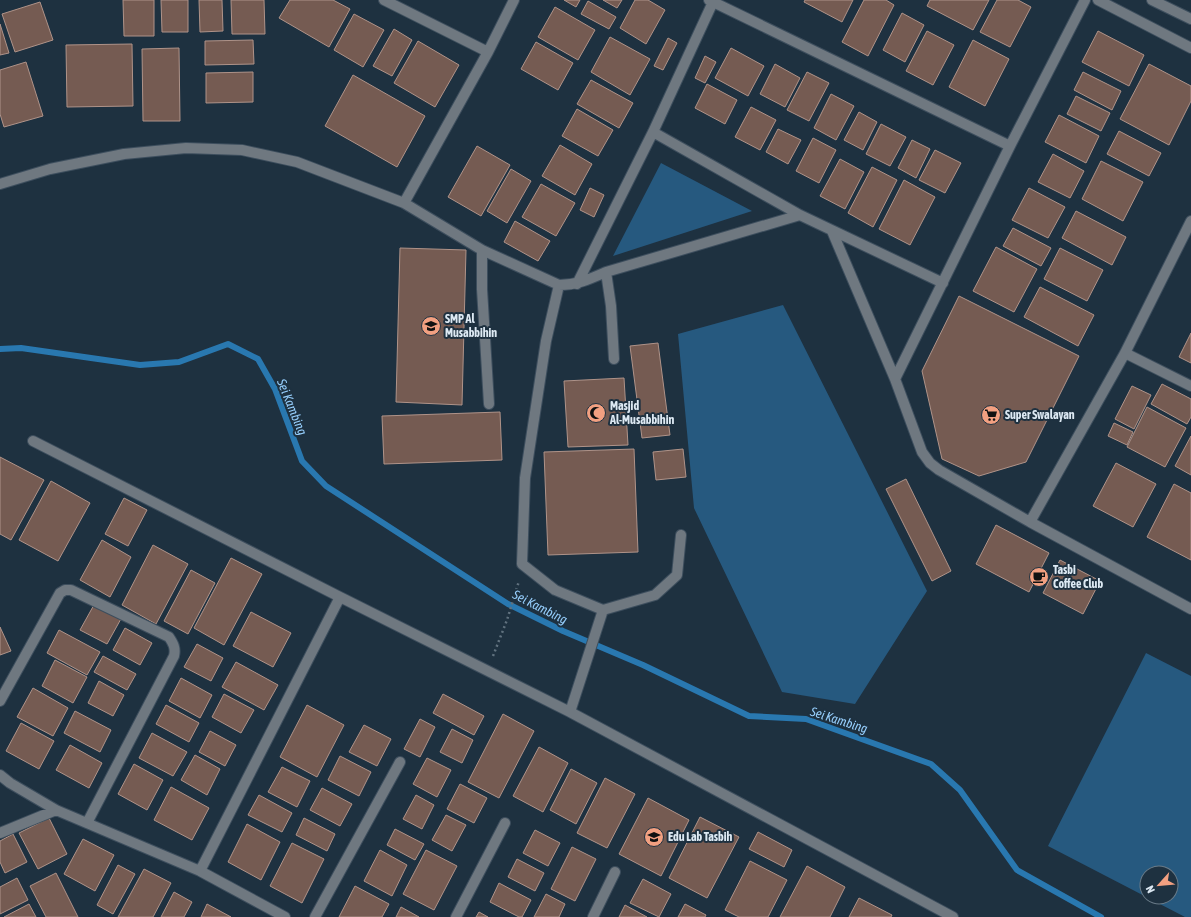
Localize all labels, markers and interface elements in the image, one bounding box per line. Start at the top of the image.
place label: SMP Al Musabbihin [445,312,497,340]
school or university icon: SMP Al Musabbihin [420,315,442,337]
water label: Sei Kambing [274,376,310,437]
place label: Masjid Al-Musabbihin [609,399,674,427]
mosque icon: Masjid Al-Musabbihin [585,402,607,424]
supermarket icon: Super Swalayan [980,404,1002,426]
place label: Super Swalayan [1005,408,1075,422]
place label: Tasbi Coffee Club [1053,563,1103,591]
cafe icon: Tasbi Coffee Club [1028,566,1050,588]
water label: Sei Kambing [509,586,570,627]
water label: Sei Kambing [808,703,869,736]
school or university icon: Edu Lab Tasbih [643,826,665,848]
place label: Edu Lab Tasbih [668,830,732,844]
north arrow [1139,865,1179,905]
text: N [1143,884,1157,895]

